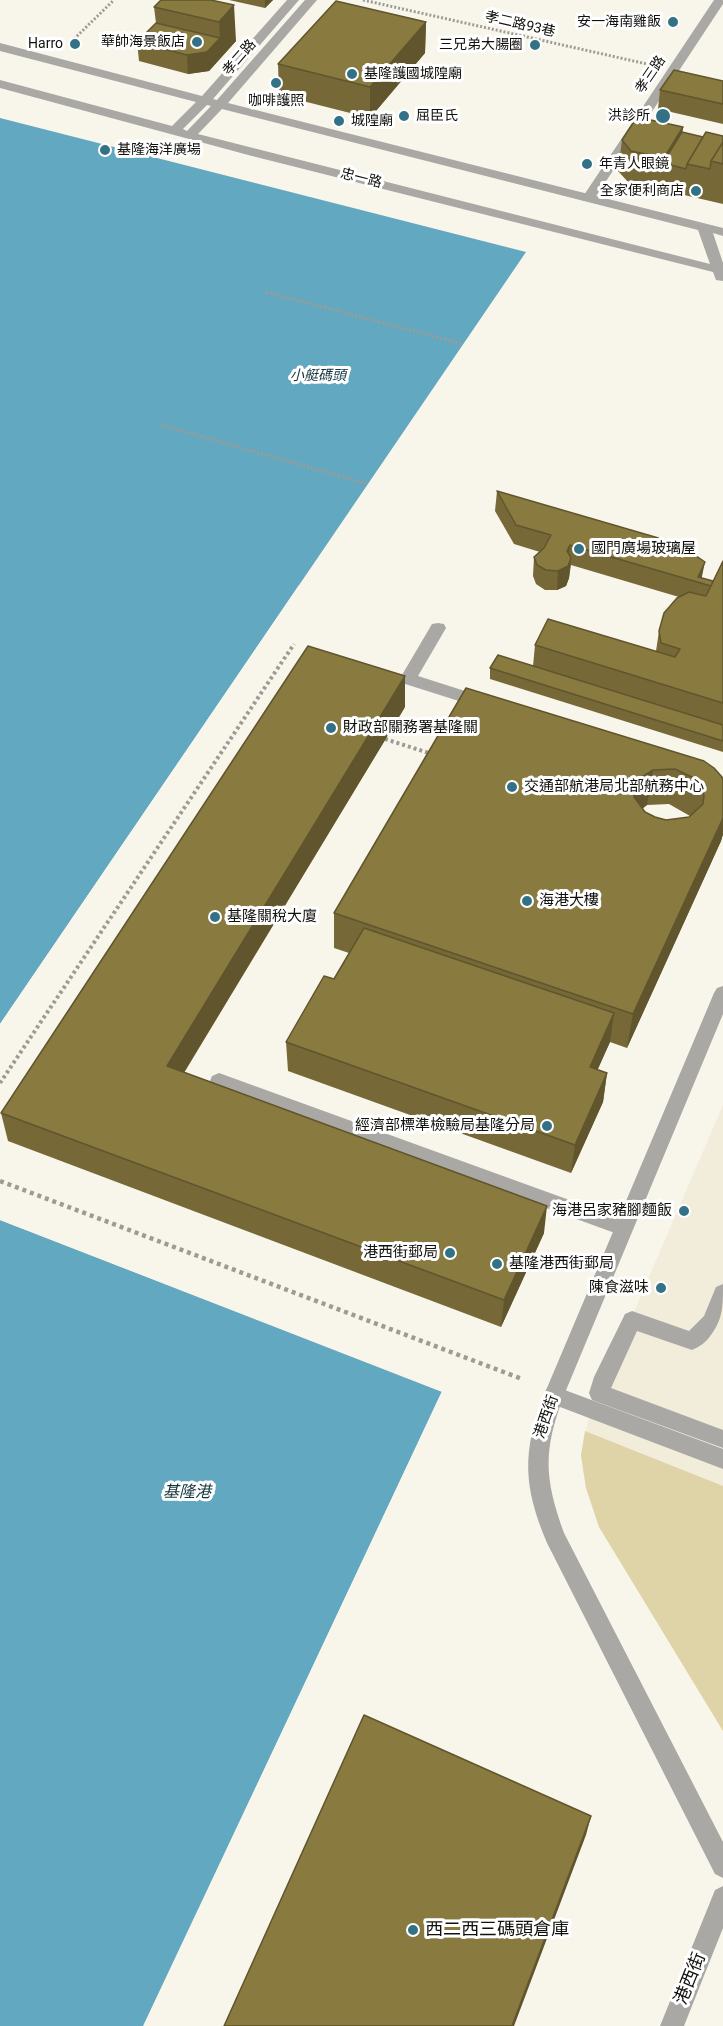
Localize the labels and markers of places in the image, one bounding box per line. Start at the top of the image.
place label: 安一海南雞飯 [577,14,661,30]
marker: 安一海南雞飯 [666,15,680,29]
place label: 華帥海景飯店 [101,34,185,50]
marker: 華帥海景飯店 [190,35,204,49]
place label: Harro [28,36,63,52]
marker: Harro [68,37,82,51]
place label: 三兄弟大腸圈 [439,37,523,53]
marker: 三兄弟大腸圈 [528,38,542,52]
place label: 基隆護國城隍廟 [364,66,462,82]
marker: 基隆護國城隍廟 [345,67,359,81]
marker: 咖啡護照 [269,76,283,90]
place label: 咖啡護照 [248,93,304,109]
marker: 洪診所 [654,107,672,125]
place label: 屈臣氏 [416,108,458,124]
place label: 洪診所 [608,108,650,124]
marker: 屈臣氏 [397,109,411,123]
place label: 城隍廟 [351,113,393,129]
marker: 城隍廟 [332,114,346,128]
place label: 基隆海洋廣場 [117,142,201,158]
marker: 基隆海洋廣場 [98,143,112,157]
place label: 年青人眼鏡 [599,156,669,172]
marker: 年青人眼鏡 [580,157,594,171]
place label: 全家便利商店 [600,183,684,199]
marker: 全家便利商店 [689,184,703,198]
place label: 國門廣場玻璃屋 [591,540,696,558]
marker: 國門廣場玻璃屋 [572,542,586,556]
place label: 財政部關務署基隆關 [343,719,478,737]
marker: 財政部關務署基隆關 [324,721,338,735]
place label: 交通部航港局北部航務中心 [524,778,704,796]
marker: 交通部航港局北部航務中心 [505,780,519,794]
place label: 海港大樓 [539,892,599,910]
marker: 海港大樓 [520,894,534,908]
place label: 基隆關稅大廈 [227,908,317,926]
marker: 基隆關稅大廈 [208,910,222,924]
place label: 經濟部標準檢驗局基隆分局 [355,1117,535,1135]
marker: 經濟部標準檢驗局基隆分局 [540,1119,554,1133]
place label: 海港呂家豬腳麵飯 [552,1202,672,1220]
marker: 海港呂家豬腳麵飯 [677,1204,691,1218]
place label: 港西街郵局 [363,1244,438,1262]
marker: 港西街郵局 [443,1246,457,1260]
place label: 基隆港西街郵局 [509,1255,614,1273]
marker: 基隆港西街郵局 [490,1257,504,1271]
place label: 陳食滋味 [589,1279,649,1297]
marker: 陳食滋味 [654,1281,668,1295]
place label: 西二西三碼頭倉庫 [425,1919,569,1941]
marker: 西二西三碼頭倉庫 [406,1923,420,1937]

